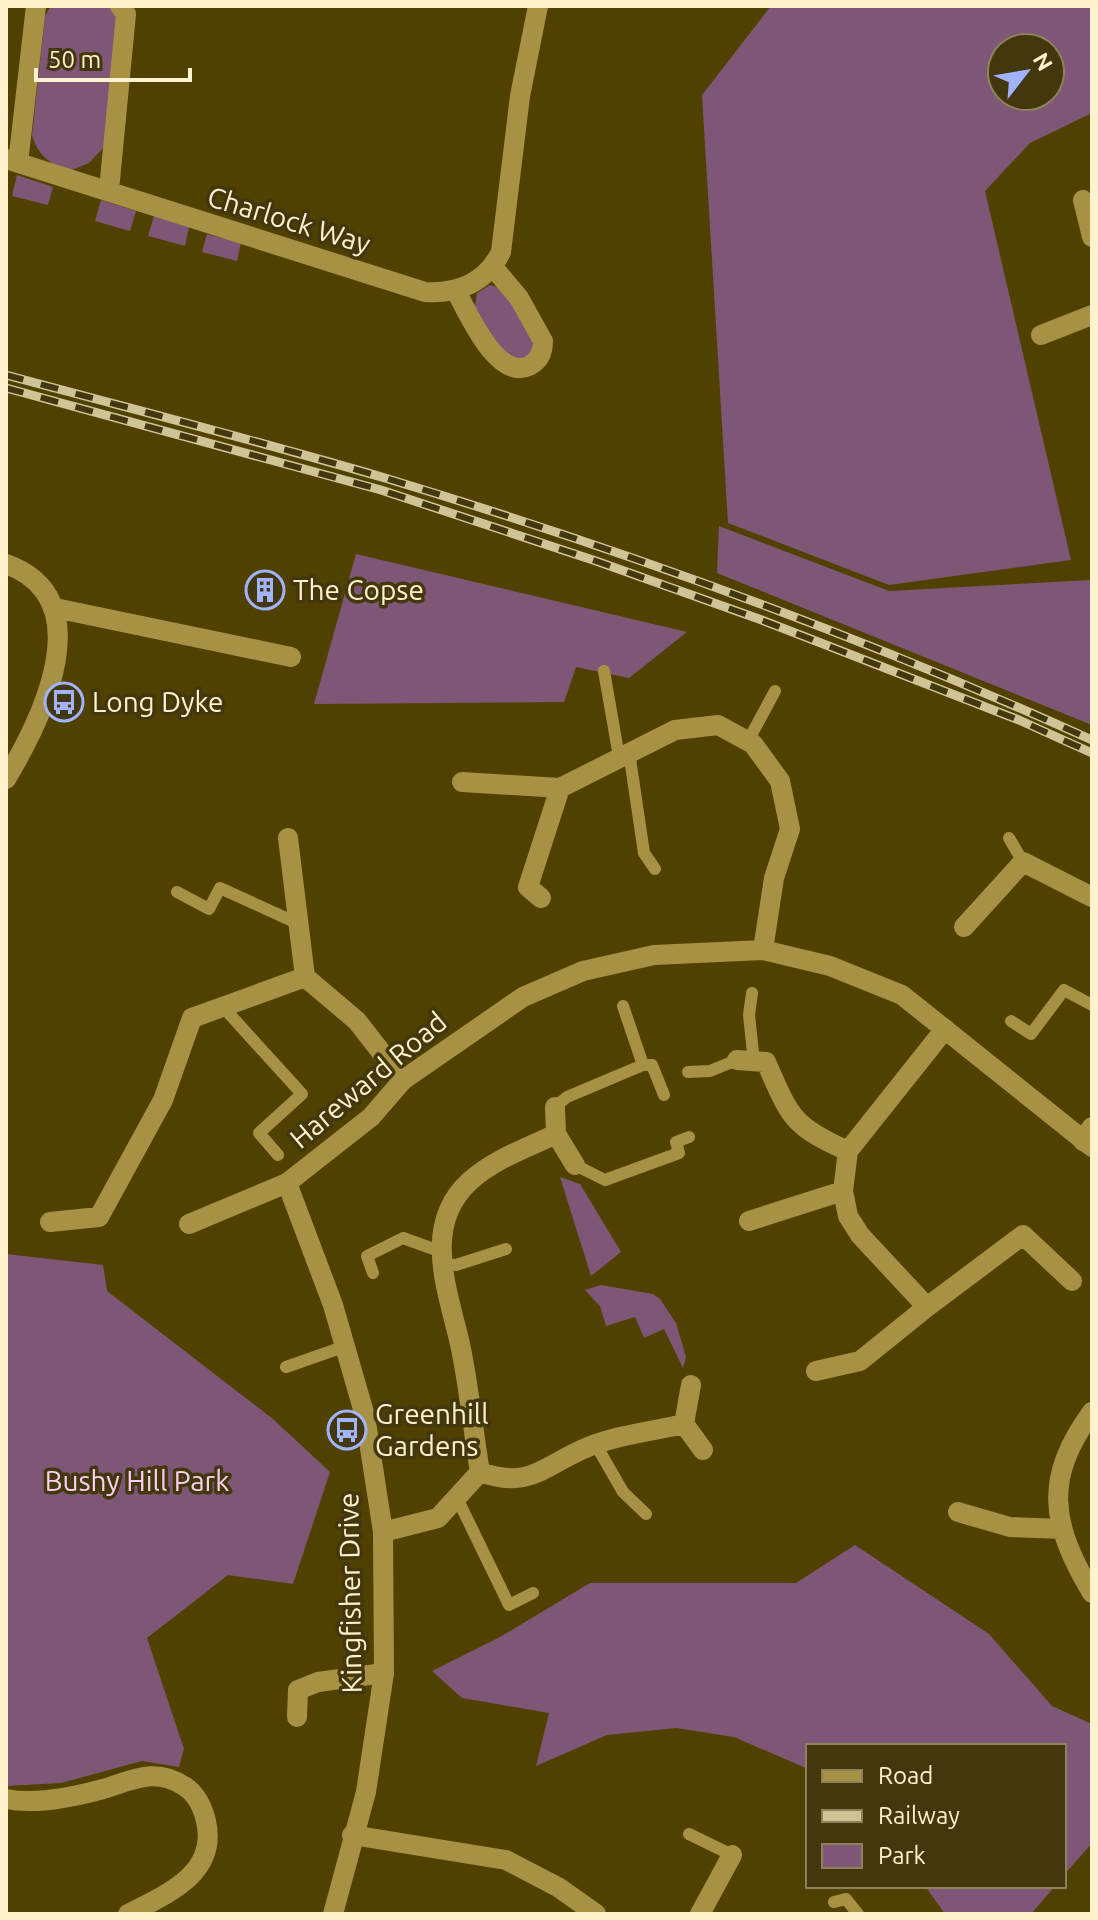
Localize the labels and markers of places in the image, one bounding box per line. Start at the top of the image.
building icon: The Copse [244,569,286,611]
place label: The Copse [293,574,424,605]
bus stop icon: Long Dyke [43,681,85,723]
place label: Long Dyke [92,686,224,717]
place label: Greenhill Gardens [375,1398,489,1461]
bus stop icon: Greenhill Gardens [326,1409,368,1451]

